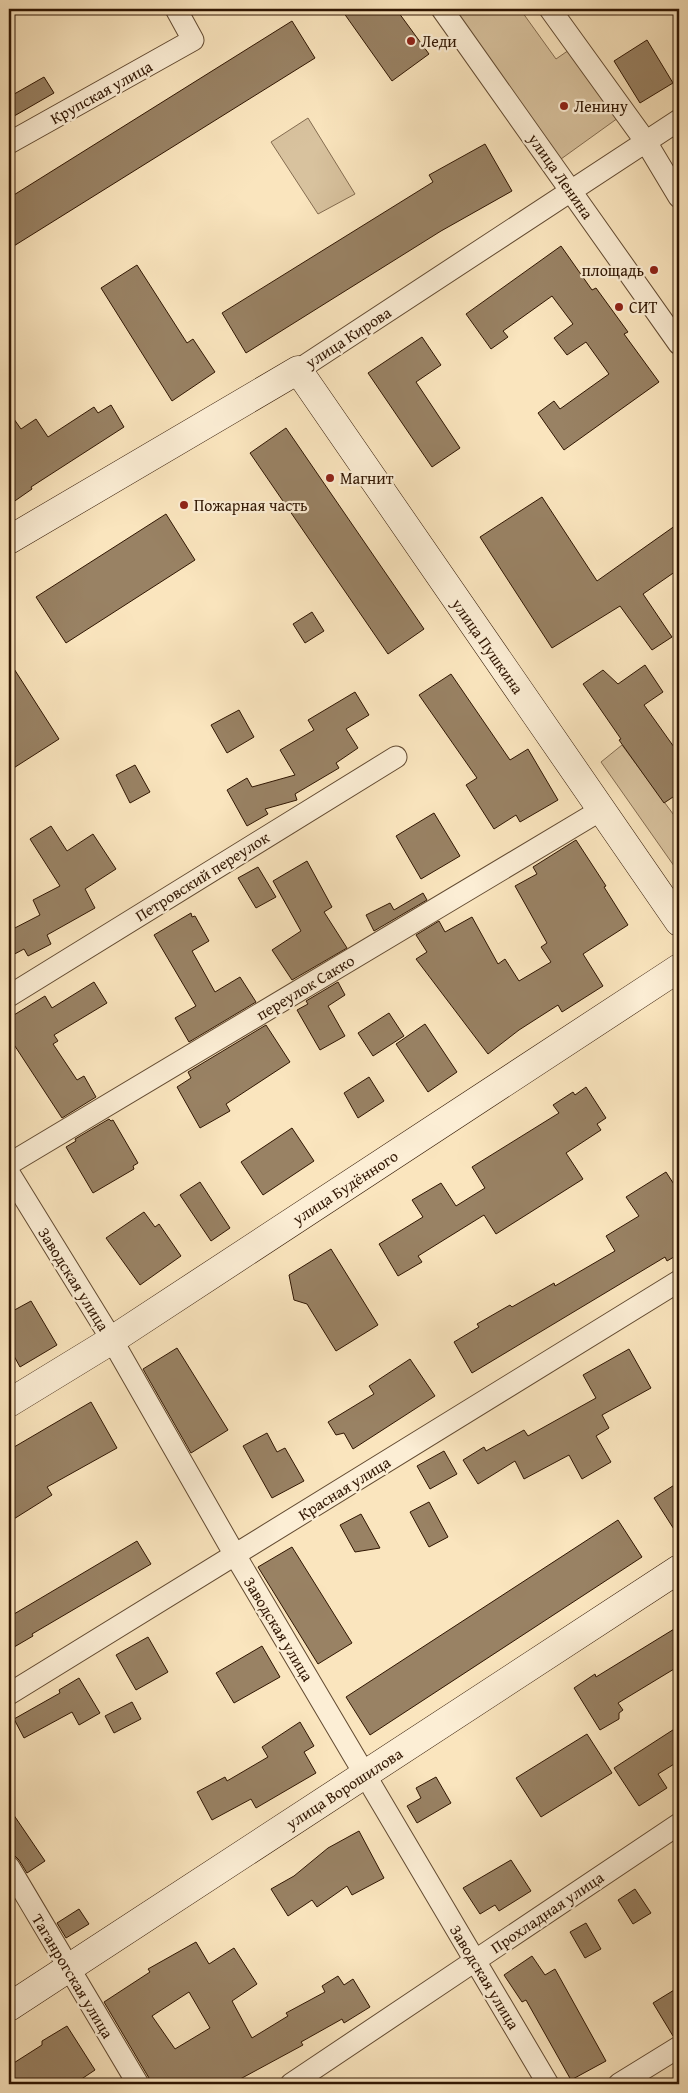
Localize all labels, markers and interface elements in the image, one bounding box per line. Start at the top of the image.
place label: Леди [421,29,457,53]
marker: Леди [405,35,417,47]
street label: Крупская улица [46,54,157,130]
place label: Ленину [574,94,628,118]
marker: Ленину [558,100,570,112]
street label: улица Ленина [522,127,600,224]
place label: площадь [582,258,644,282]
marker: площадь [648,264,660,276]
place label: СИТ [629,295,657,319]
street label: улица Кирова [299,300,396,374]
marker: СИТ [613,301,625,313]
place label: Магнит [340,466,394,490]
marker: Магнит [324,472,336,484]
place label: Пожарная часть [194,493,308,517]
marker: Пожарная часть [178,499,190,511]
street label: улица Пушкина [445,592,530,699]
street label: Петровский переулок [130,825,274,927]
street label: переулок Сакко [251,948,359,1026]
street label: улица Будённого [287,1144,403,1231]
street label: Заводская улица [32,1222,116,1336]
street label: Красная улица [293,1450,395,1526]
street label: Заводская улица [238,1572,320,1686]
street label: улица Ворошилова [280,1741,407,1835]
street label: Прохладная улица [486,1865,609,1959]
street label: Таганрогская улица [26,1909,120,2043]
street label: Заводская улица [444,1920,526,2034]

